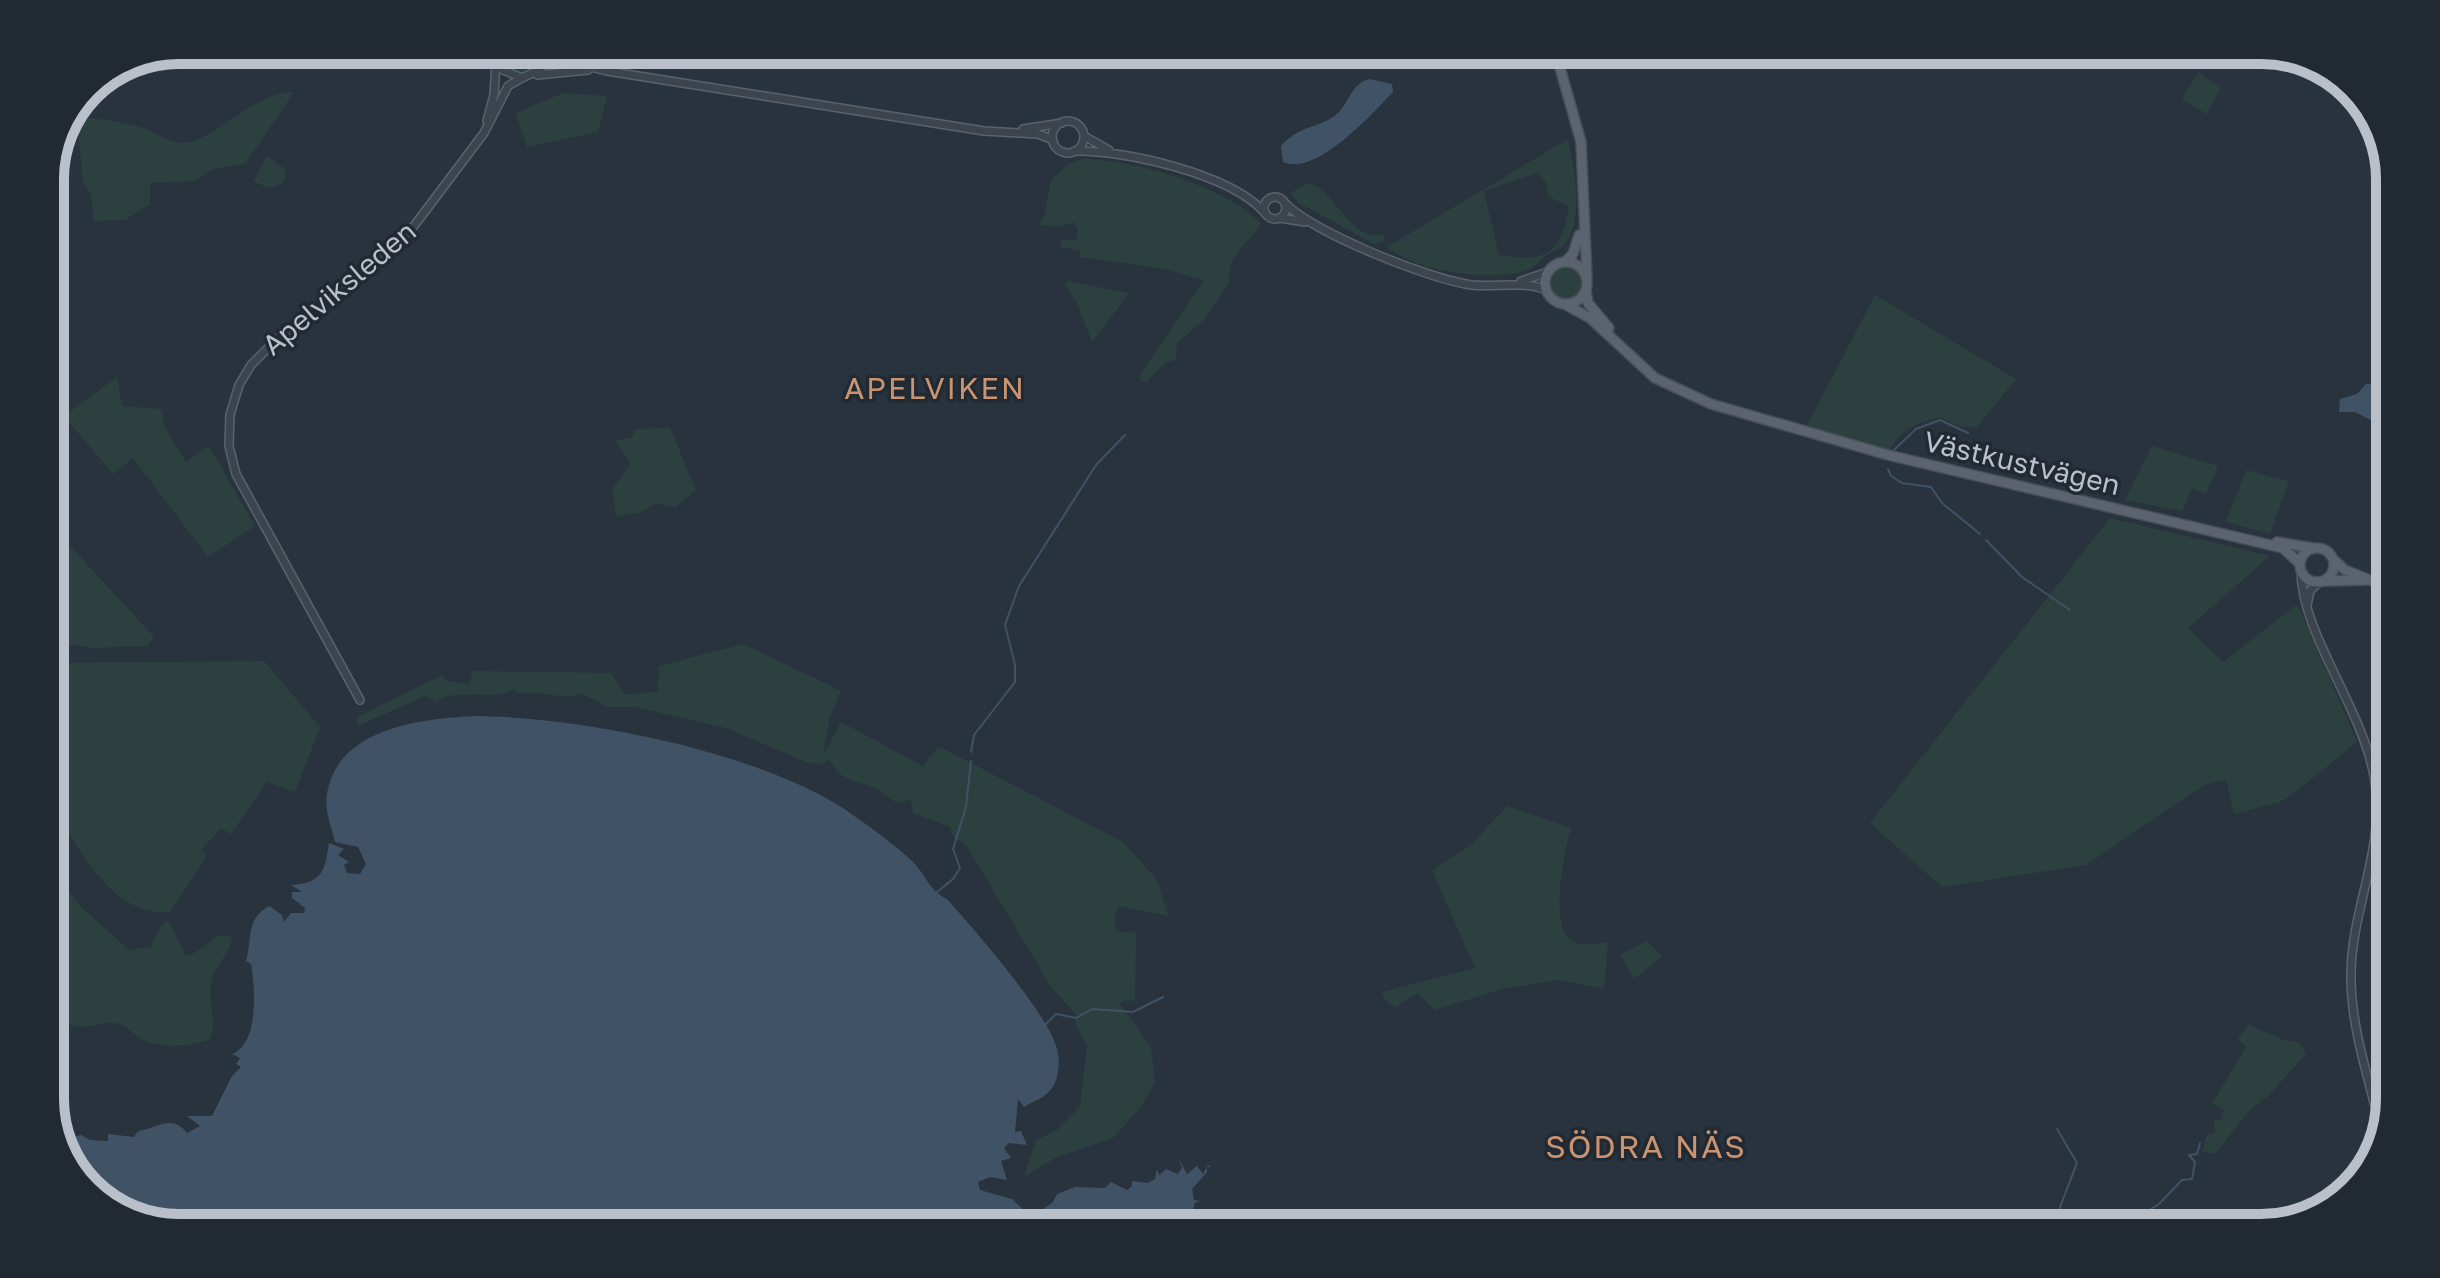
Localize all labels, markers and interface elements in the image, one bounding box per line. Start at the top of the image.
street label: Apelviksleden [255,214,422,361]
district label: APELVIKEN [844,370,1026,406]
street label: Västkustvägen [1921,424,2123,501]
district label: SÖDRA NÄS [1545,1127,1747,1165]

